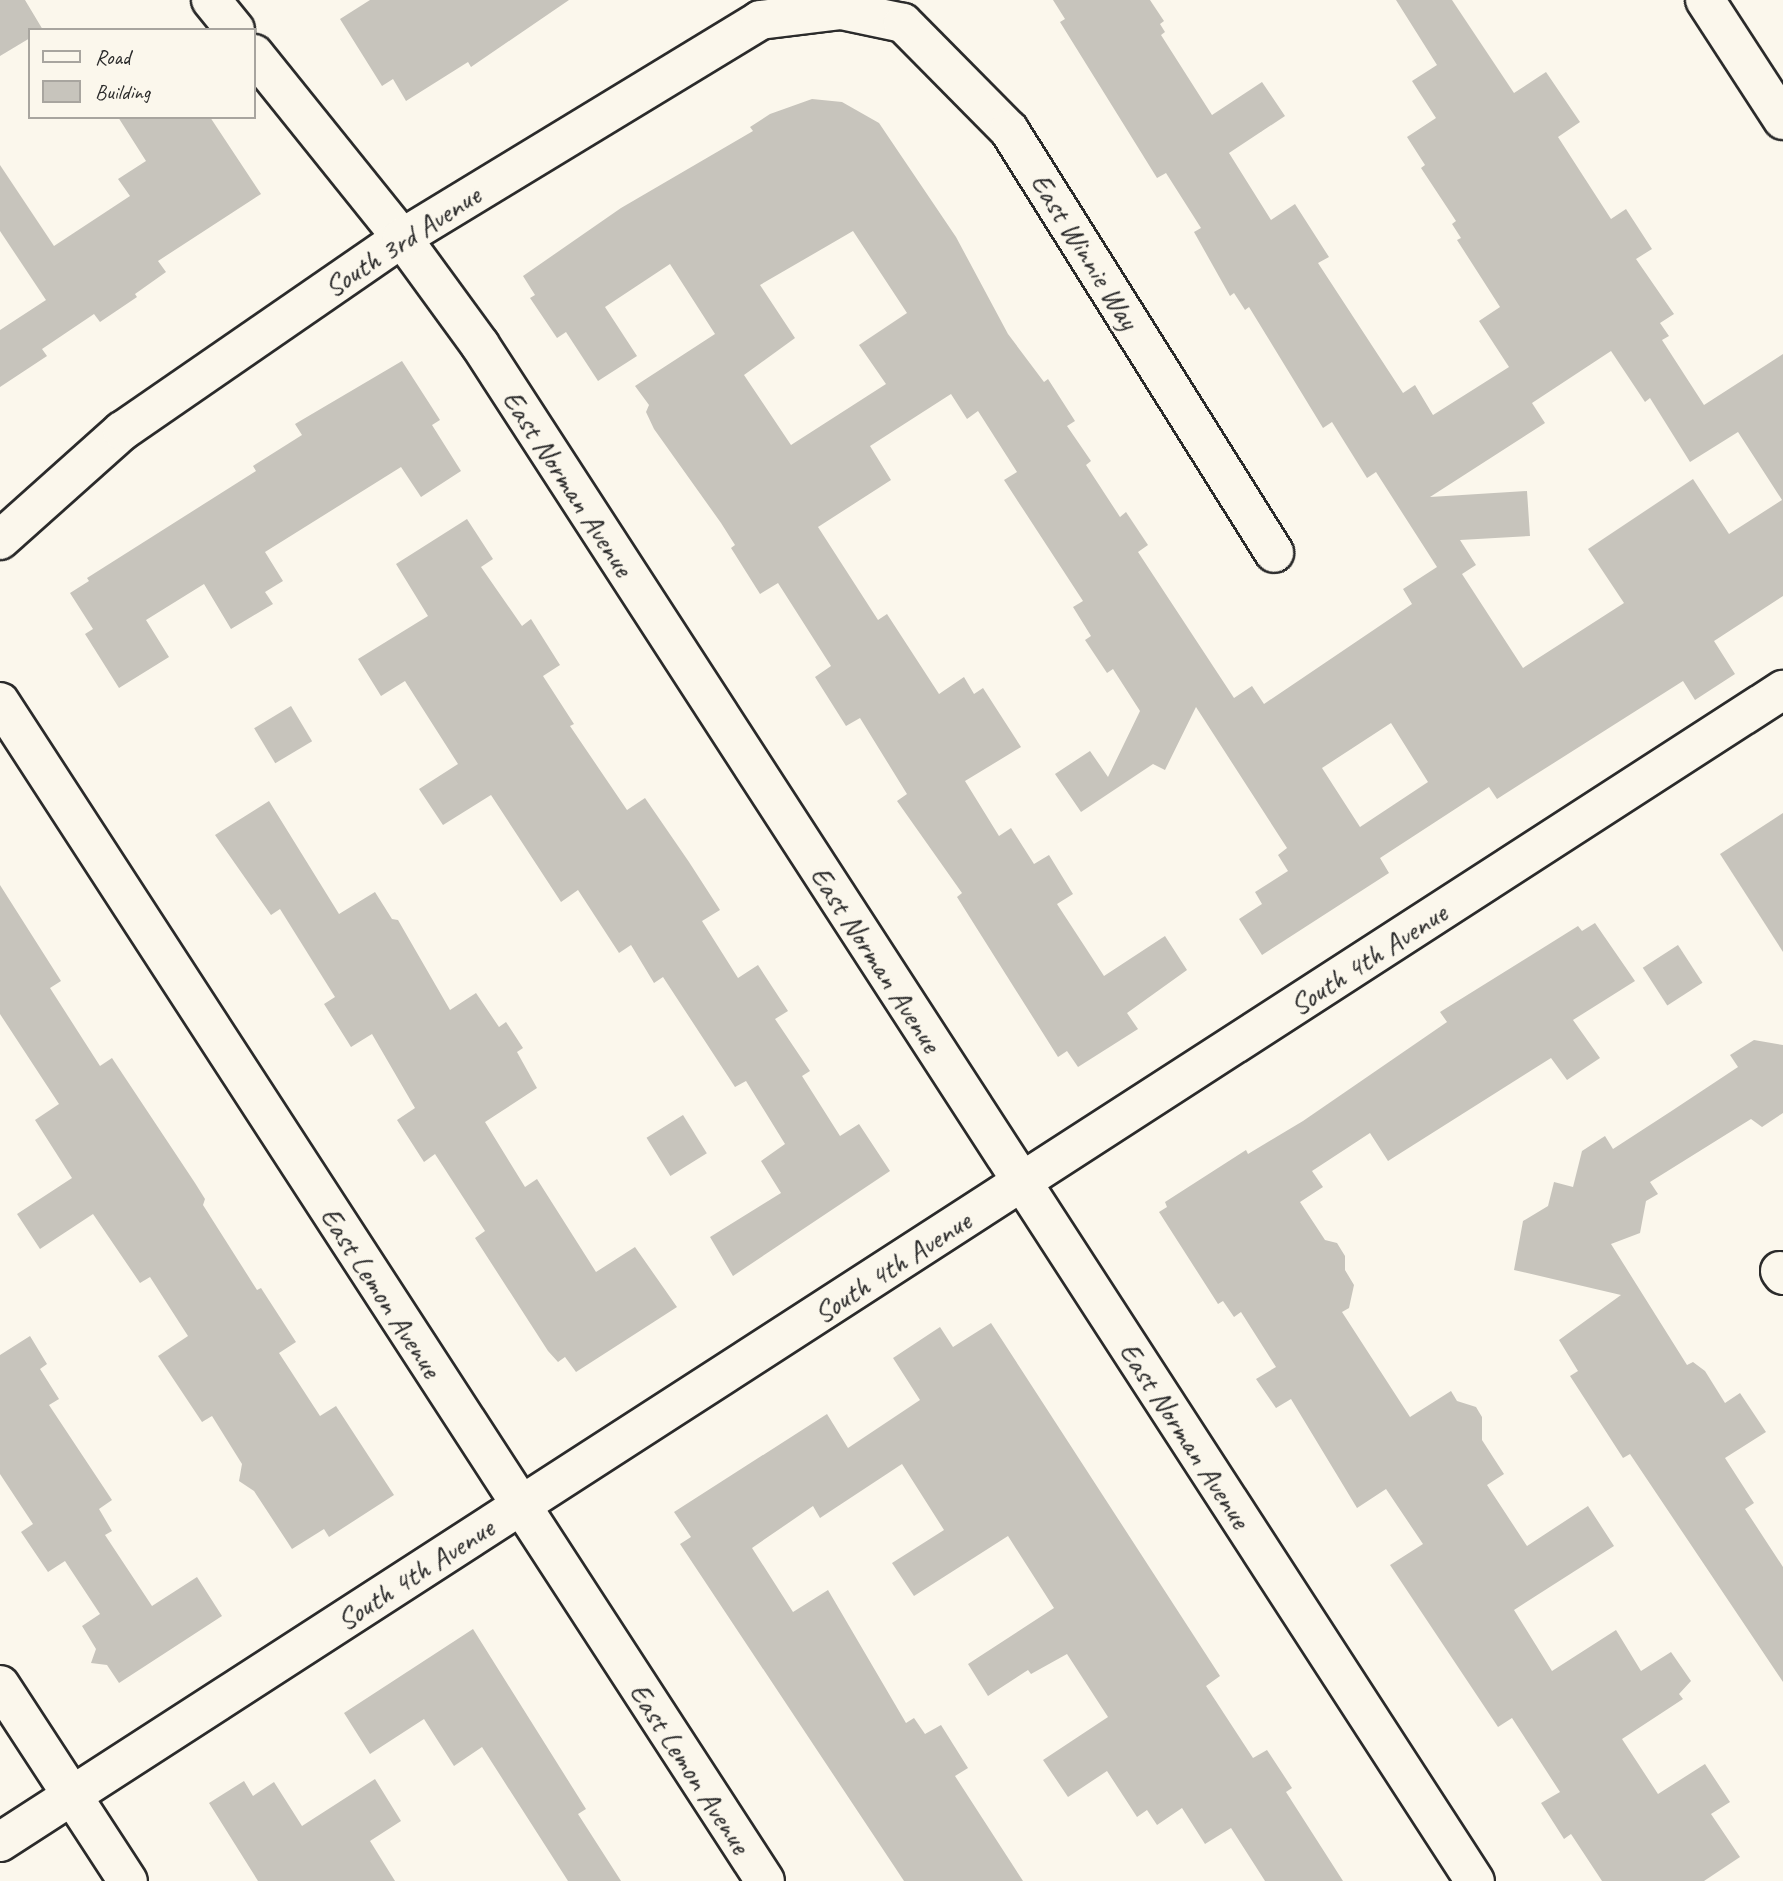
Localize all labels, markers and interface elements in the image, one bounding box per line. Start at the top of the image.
legend [28,28,256,119]
text: Road [95,44,130,70]
text: Building [95,79,150,105]
street label: East Winnie Way [1022,166,1148,336]
street label: South 3rd Avenue [317,177,487,305]
street label: East Norman Avenue [494,383,642,583]
street label: East Norman Avenue [802,859,950,1059]
street label: South 4th Avenue [1283,895,1453,1023]
street label: East Lemon Avenue [313,1200,449,1384]
street label: South 4th Avenue [807,1203,977,1331]
street label: East Norman Avenue [1111,1335,1259,1535]
street label: South 4th Avenue [330,1510,500,1638]
street label: East Lemon Avenue [622,1676,758,1860]

